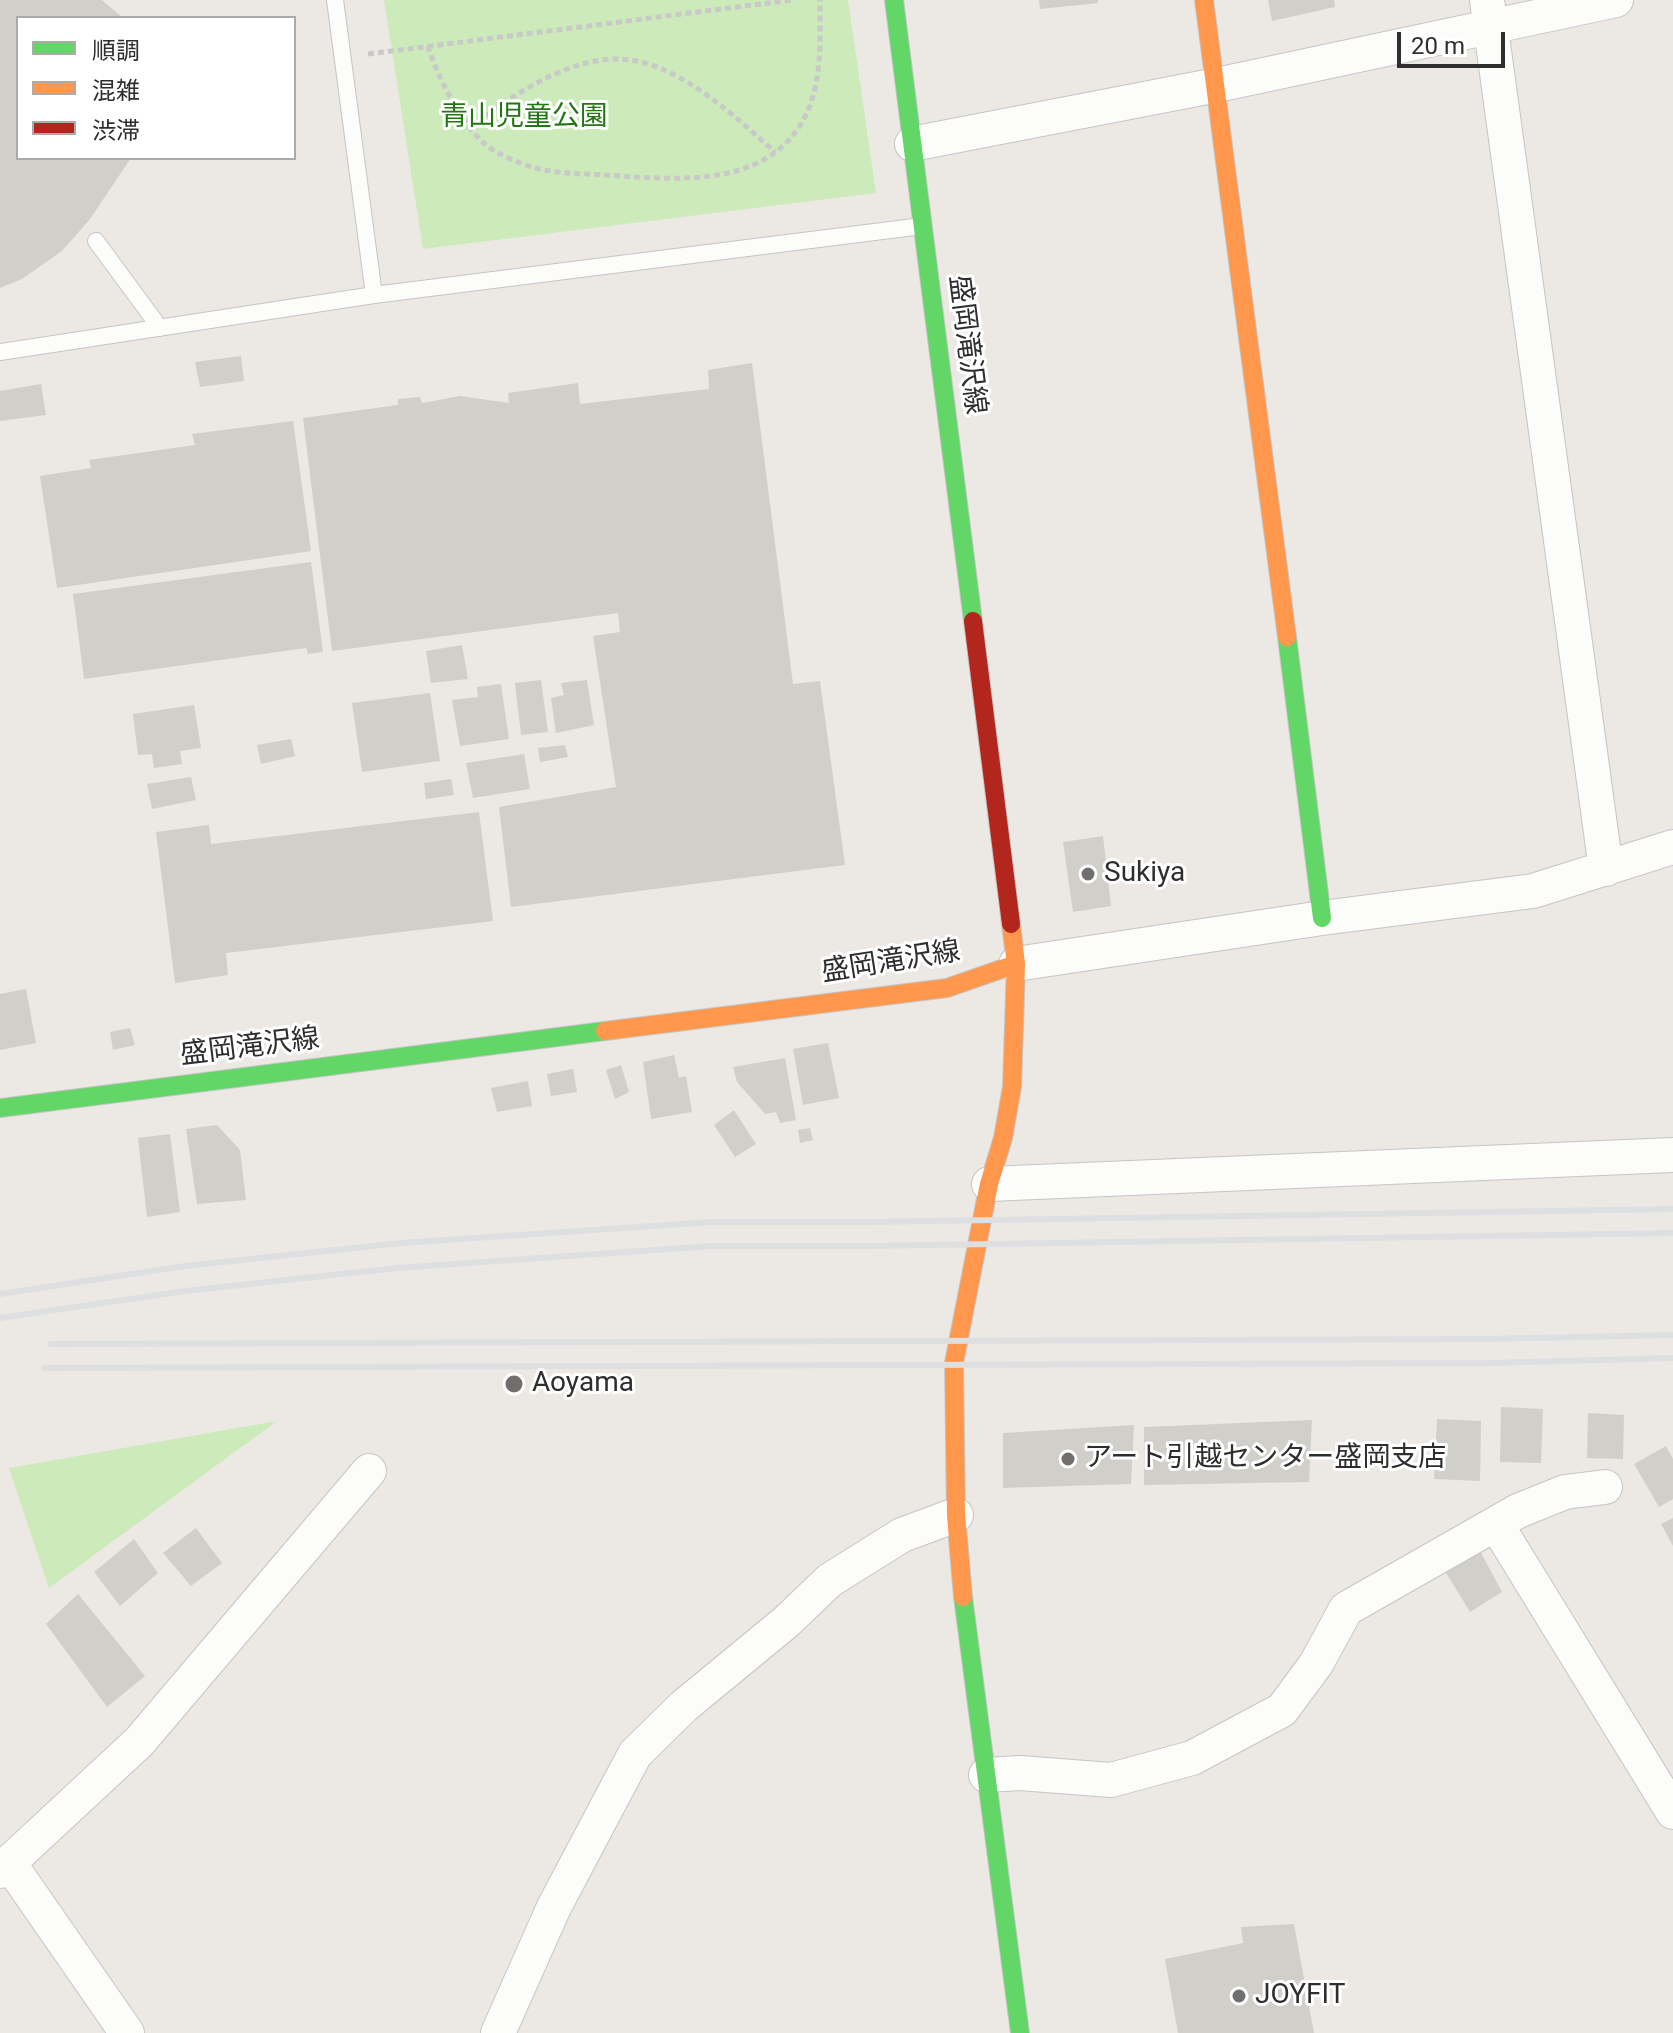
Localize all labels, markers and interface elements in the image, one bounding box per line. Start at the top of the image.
legend [16,16,296,160]
scale bar [1401,16,1509,66]
text: 20 m [1411,32,1465,60]
text: 順調 [92,37,140,65]
text: 混雑 [92,77,140,105]
park label: 青山児童公園 [440,101,608,135]
text: 渋滞 [92,117,140,145]
street label: 盛岡滝沢線 [941,273,991,417]
place label: Sukiya [1104,857,1185,891]
marker: Sukiya [1079,865,1097,883]
street label: 盛岡滝沢線 [819,935,963,991]
street label: 盛岡滝沢線 [178,1023,322,1073]
place label: Aoyama [532,1367,634,1401]
marker: Aoyama [503,1373,525,1395]
place label: アート引越センター盛岡支店 [1084,1442,1446,1476]
marker: アート引越センター盛岡支店 [1059,1450,1077,1468]
place label: JOYFIT [1255,1979,1345,2013]
marker: JOYFIT [1230,1987,1248,2005]

